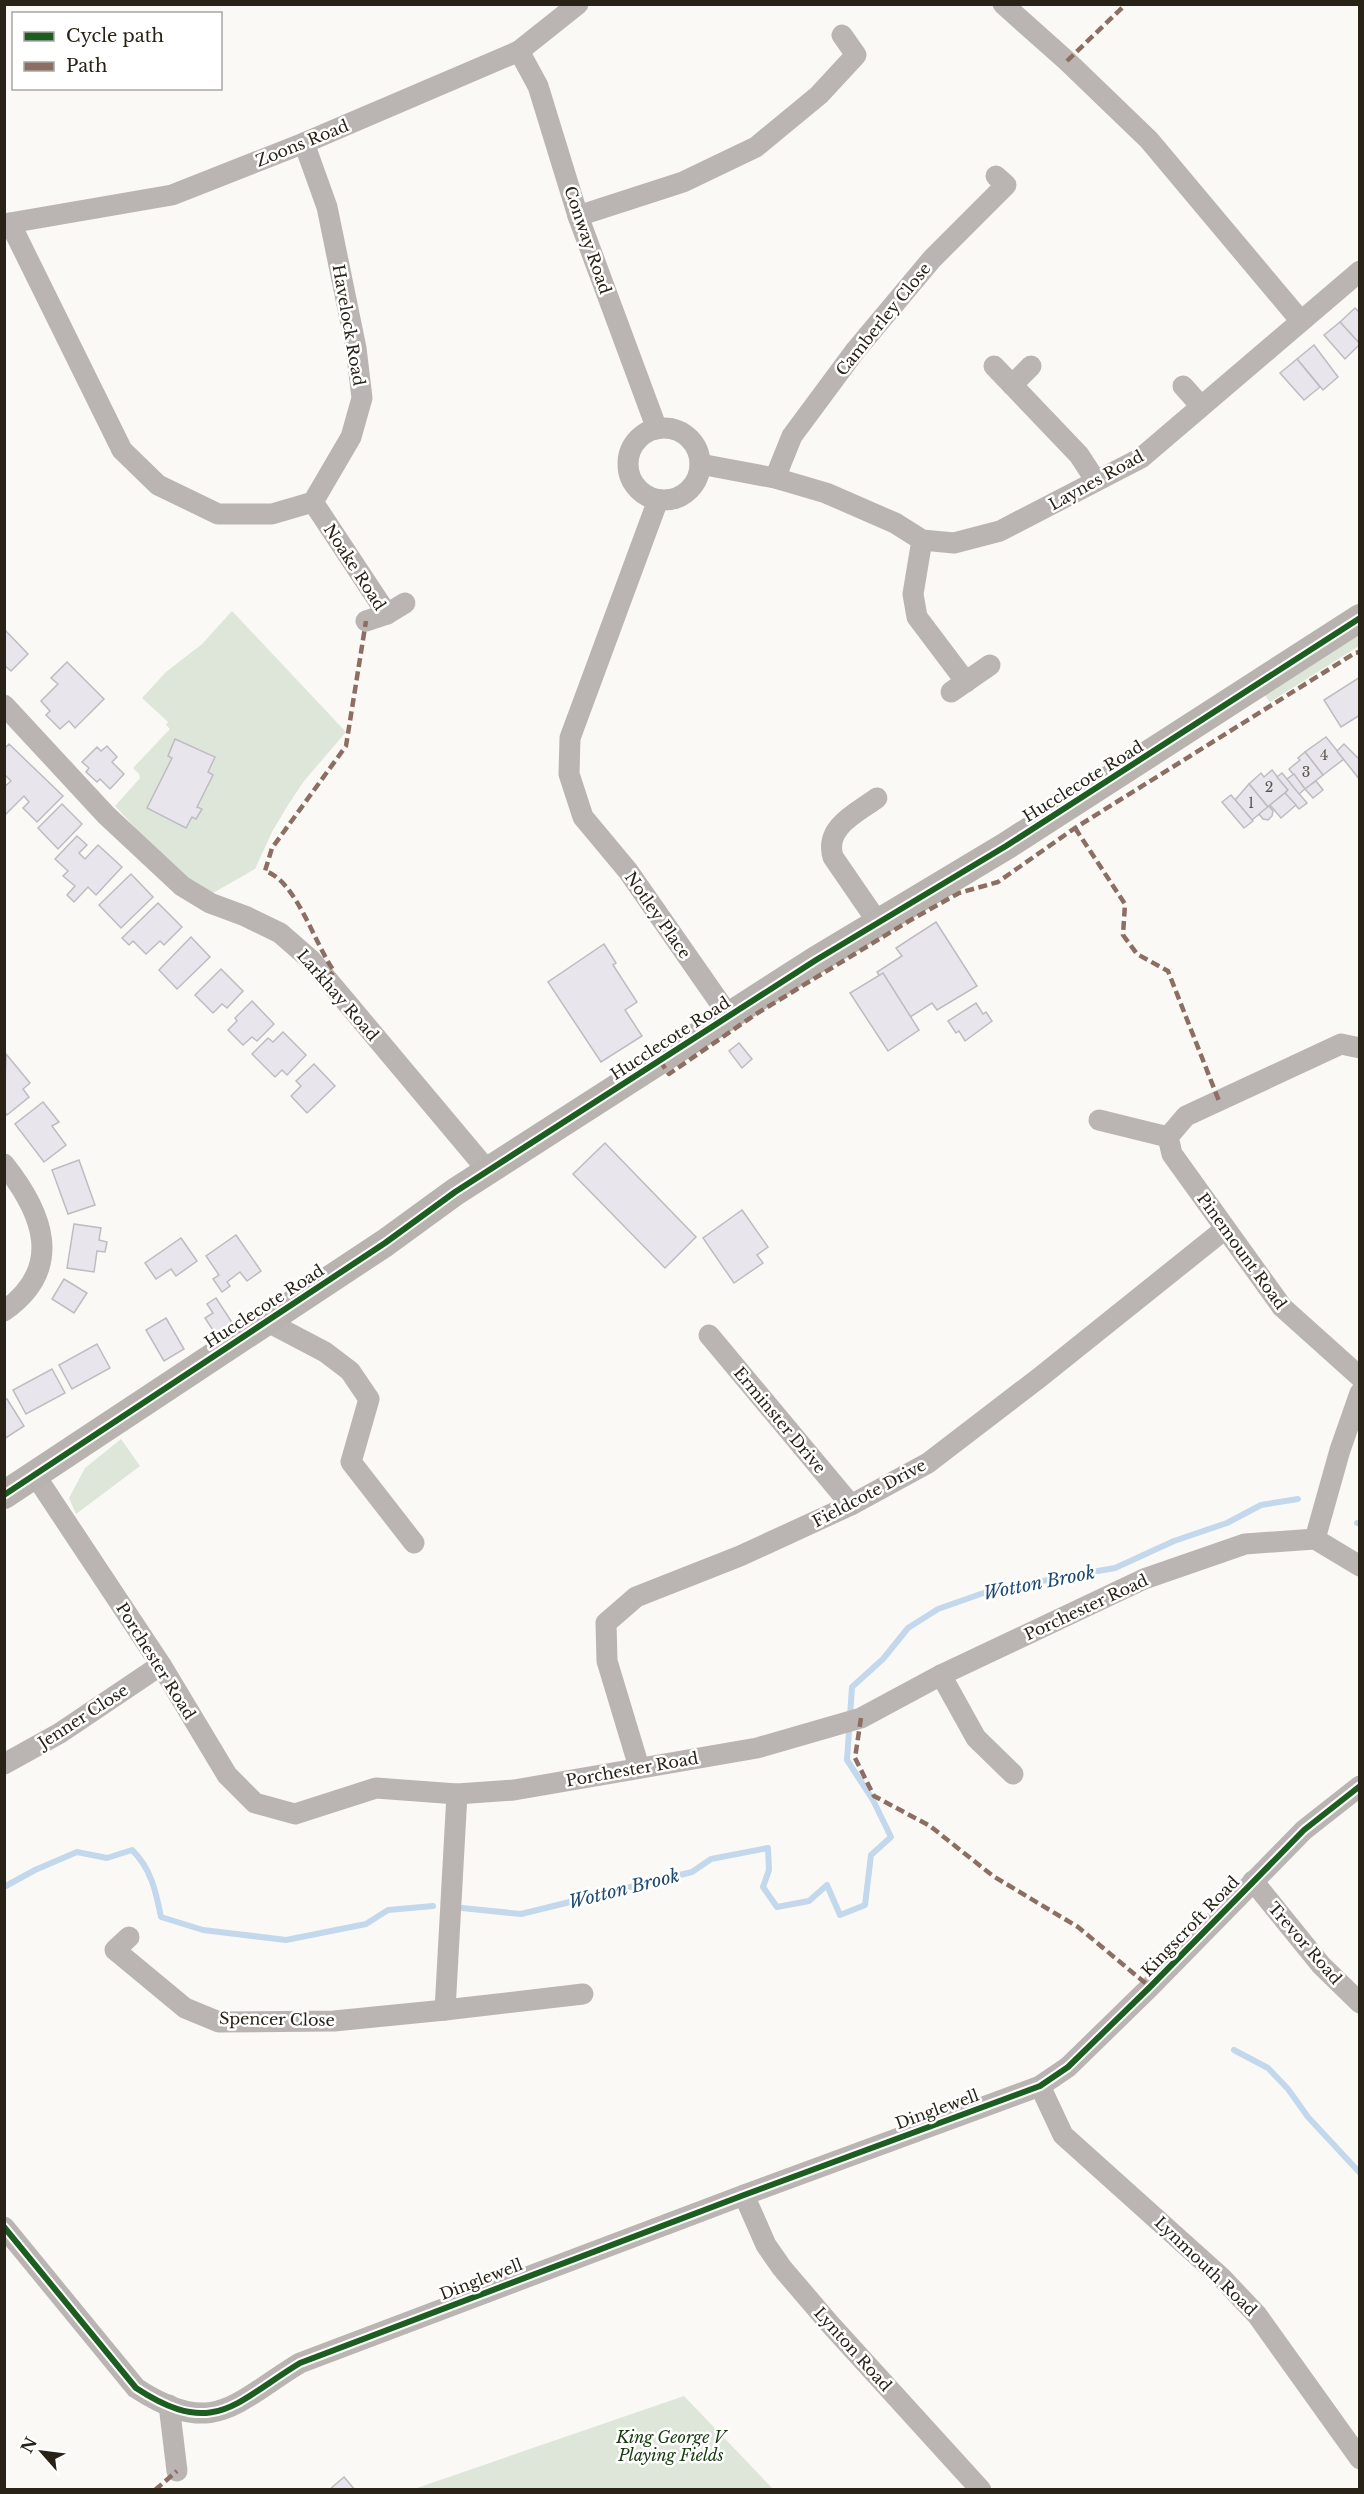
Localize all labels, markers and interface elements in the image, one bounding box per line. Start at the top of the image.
legend [12,12,222,90]
text: Cycle path [66,25,164,47]
text: Path [66,55,107,77]
street label: Zoons Road [252,115,352,171]
street label: Conway Road [560,183,616,297]
street label: Camberley Close [831,258,935,380]
street label: Havelock Road [328,263,370,387]
street label: Laynes Road [1045,446,1147,514]
street label: Noake Road [320,520,390,614]
street label: Hucclecote Road [1019,736,1147,826]
house number: 4 [1320,746,1328,764]
house number: 3 [1302,763,1310,781]
house number: 2 [1265,778,1273,796]
house number: 1 [1248,794,1254,812]
street label: Notley Place [621,868,695,962]
street label: Larkhay Road [293,945,383,1045]
street label: Hucclecote Road [607,992,734,1084]
street label: Pinemount Road [1193,1189,1291,1313]
street label: Hucclecote Road [201,1260,328,1352]
street label: Erminster Drive [730,1363,830,1477]
street label: Fieldcote Drive [809,1455,929,1531]
water label: Wotton Brook [981,1561,1097,1605]
street label: Porchester Road [1021,1570,1151,1644]
street label: Porchester Road [112,1599,200,1723]
street label: Jenner Close [33,1680,132,1754]
street label: Porchester Road [564,1747,700,1790]
water label: Wotton Brook [566,1865,682,1913]
street label: Kingscroft Road [1137,1871,1243,1980]
street label: Trevor Road [1264,1898,1346,1988]
street label: Spencer Close [219,2008,335,2030]
street label: Dinglewell [893,2085,981,2133]
street label: Lynmouth Road [1151,2212,1261,2320]
street label: Dinglewell [437,2254,525,2304]
street label: Lynton Road [810,2303,896,2395]
north arrow [12,2422,72,2482]
park label: King George V Playing Fields [615,2427,729,2465]
text: N [16,2434,41,2456]

